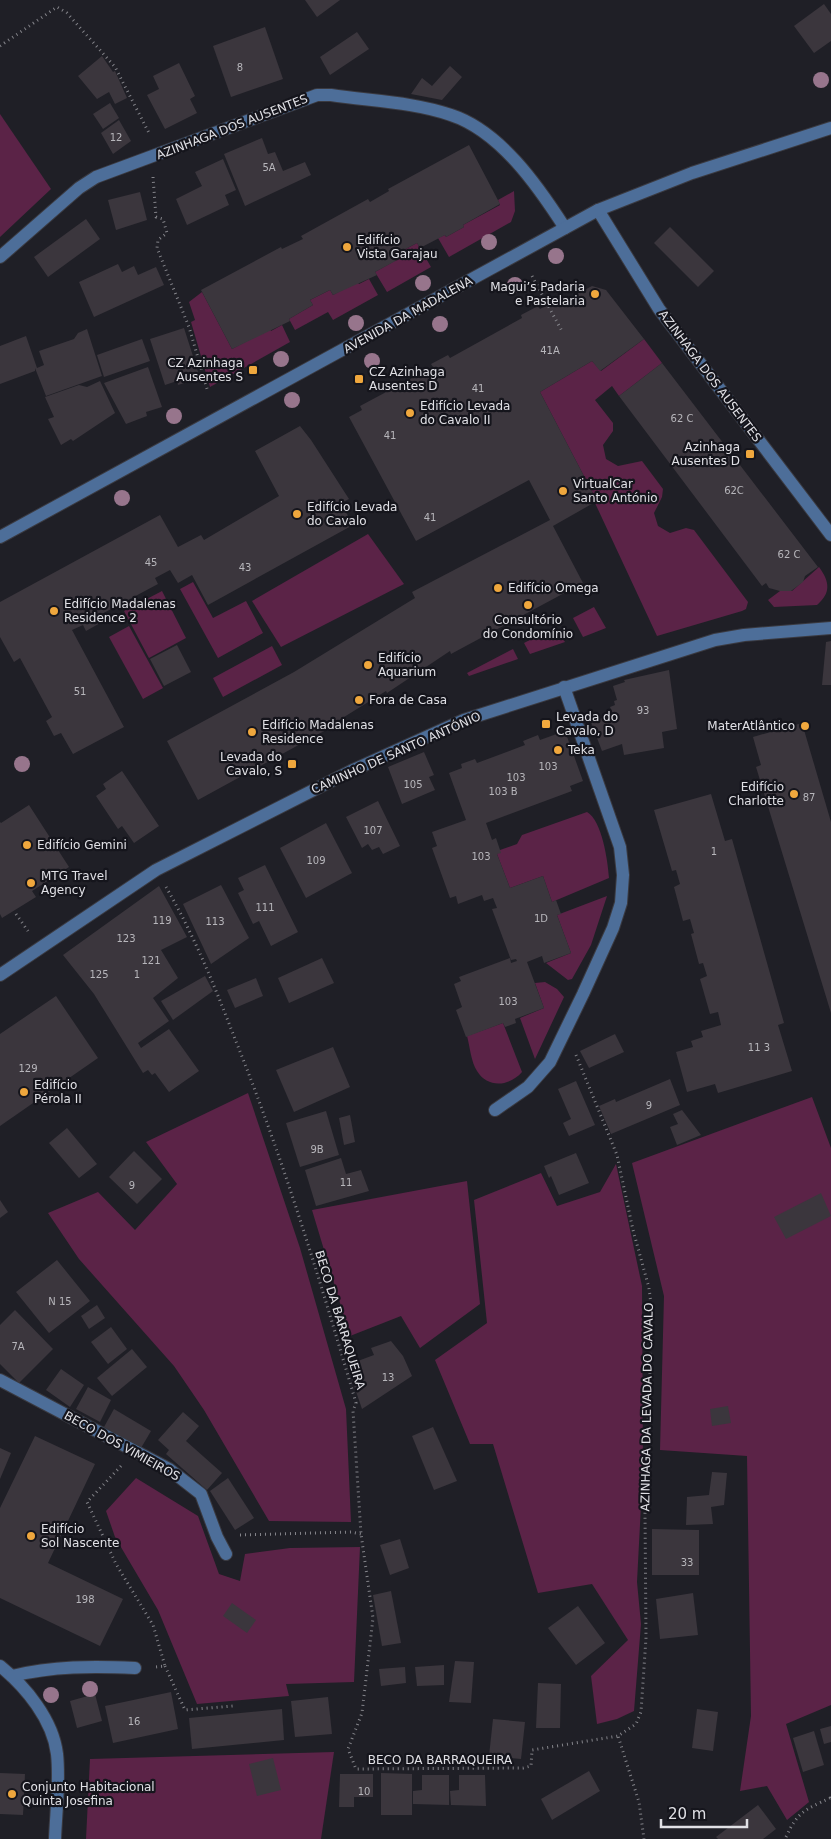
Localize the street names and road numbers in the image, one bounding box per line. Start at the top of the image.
street label: AZINHAGA DOS AUSENTES [154,92,310,162]
street label: AVENIDA DA MADALENA [341,273,476,356]
street label: AZINHAGA DOS AUSENTES [656,307,764,445]
street label: CAMINHO DE SANTO ANTÓNIO [309,708,483,797]
street label: BECO DA BARRAQUEIRA [312,1249,368,1392]
street label: AZINHAGA DA LEVADA DO CAVALO [638,1302,656,1512]
street label: BECO DOS VIMIEIROS [62,1408,182,1484]
street label: BECO DA BARRAQUEIRA [368,1753,513,1767]

